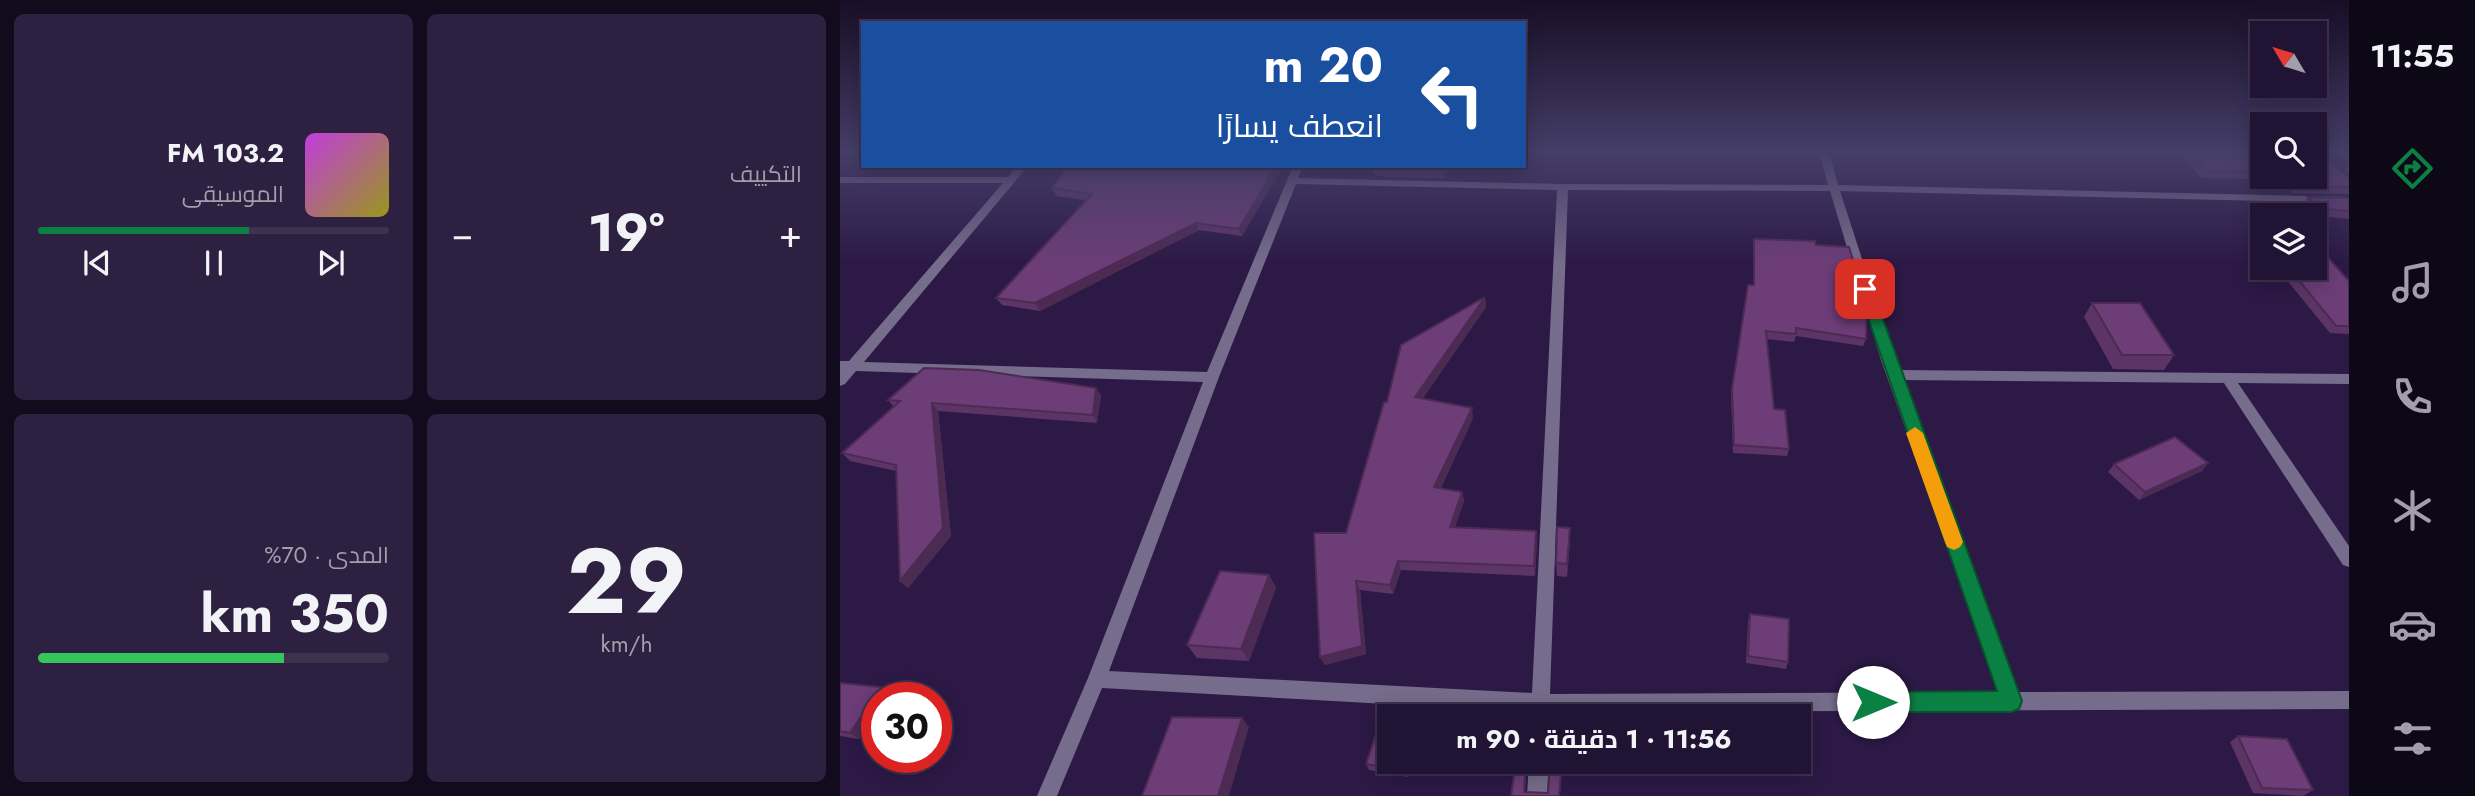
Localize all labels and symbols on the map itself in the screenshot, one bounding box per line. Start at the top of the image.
north arrow [2250,21,2328,98]
pin [1835,259,1895,319]
position arrow [1836,665,1910,739]
speed limit sign: 30 [861,682,952,773]

